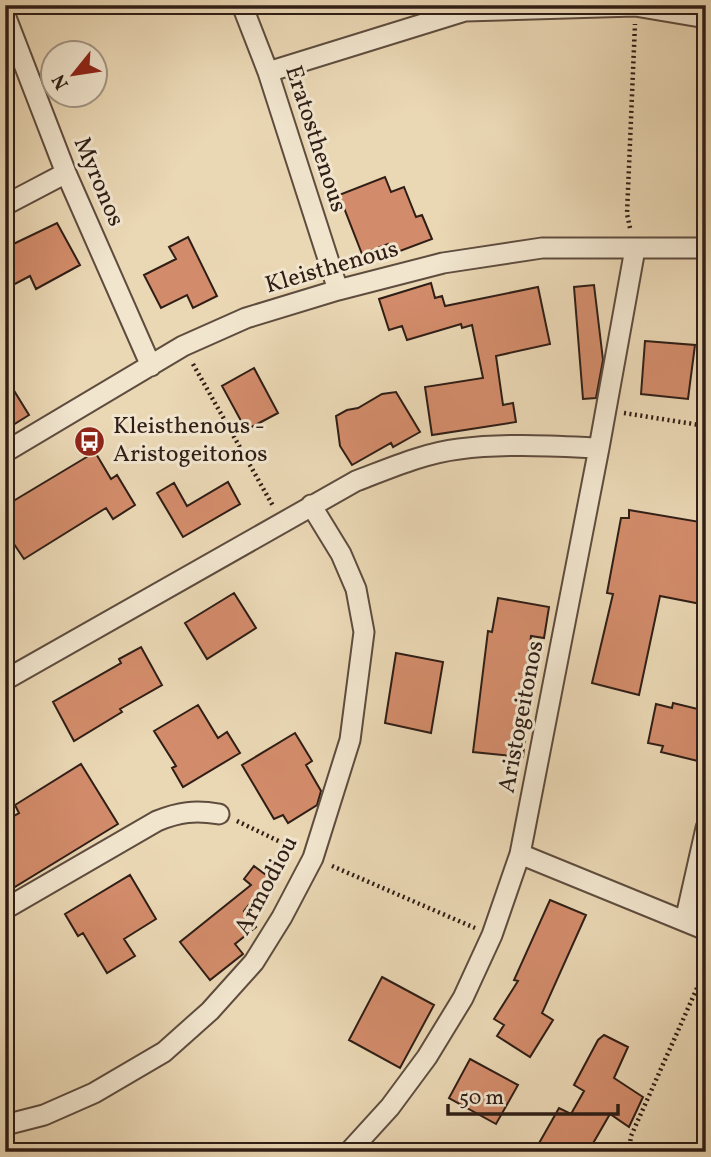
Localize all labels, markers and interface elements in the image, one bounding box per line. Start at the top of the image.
north arrow [38,38,108,108]
street label: Eratosthenous [275,61,355,217]
text: N [46,69,76,94]
street label: Myronos [64,132,132,232]
street label: Kleisthenous [261,233,403,303]
place label: Kleisthenous - Aristogeitonos [113,410,268,472]
bus stop icon: Kleisthenous - Aristogeitonos [73,424,107,458]
street label: Aristogeitonos [491,638,553,796]
street label: Armodiou [227,830,307,942]
scale bar [448,1073,618,1117]
text: 50 m [459,1084,504,1113]

